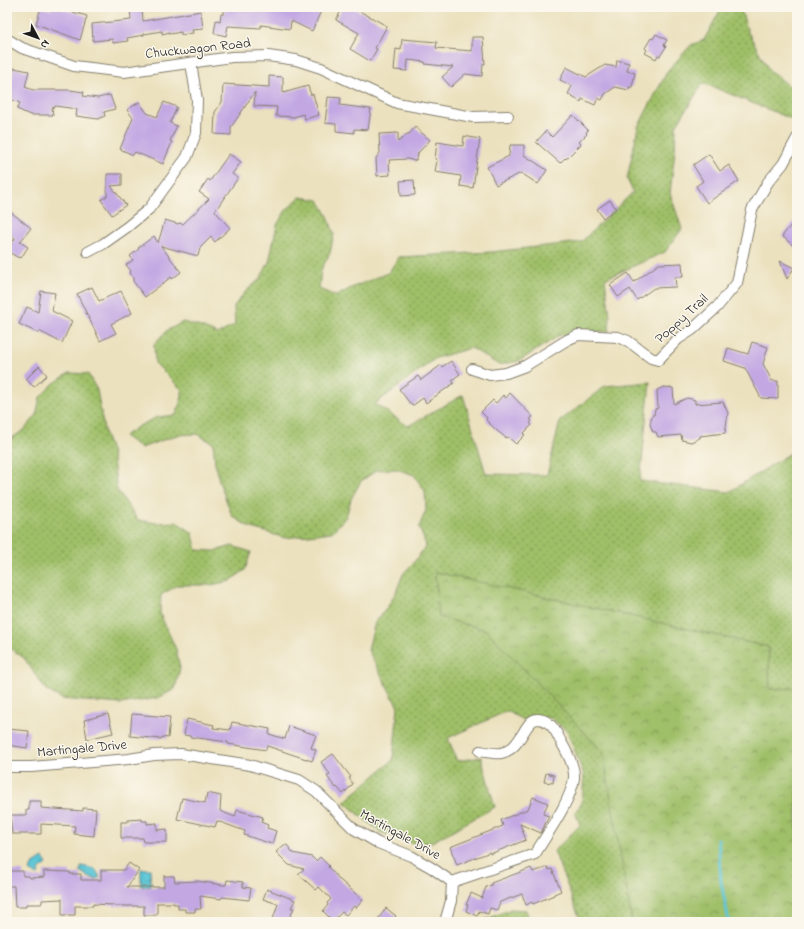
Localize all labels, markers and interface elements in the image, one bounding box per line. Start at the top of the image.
north arrow [18,18,58,58]
street label: Chuckwagon Road [144,33,252,66]
text: N [36,36,53,52]
street label: Poppy Trail [651,289,714,350]
street label: Martingale Drive [36,735,128,764]
street label: Martingale Drive [355,804,445,867]

